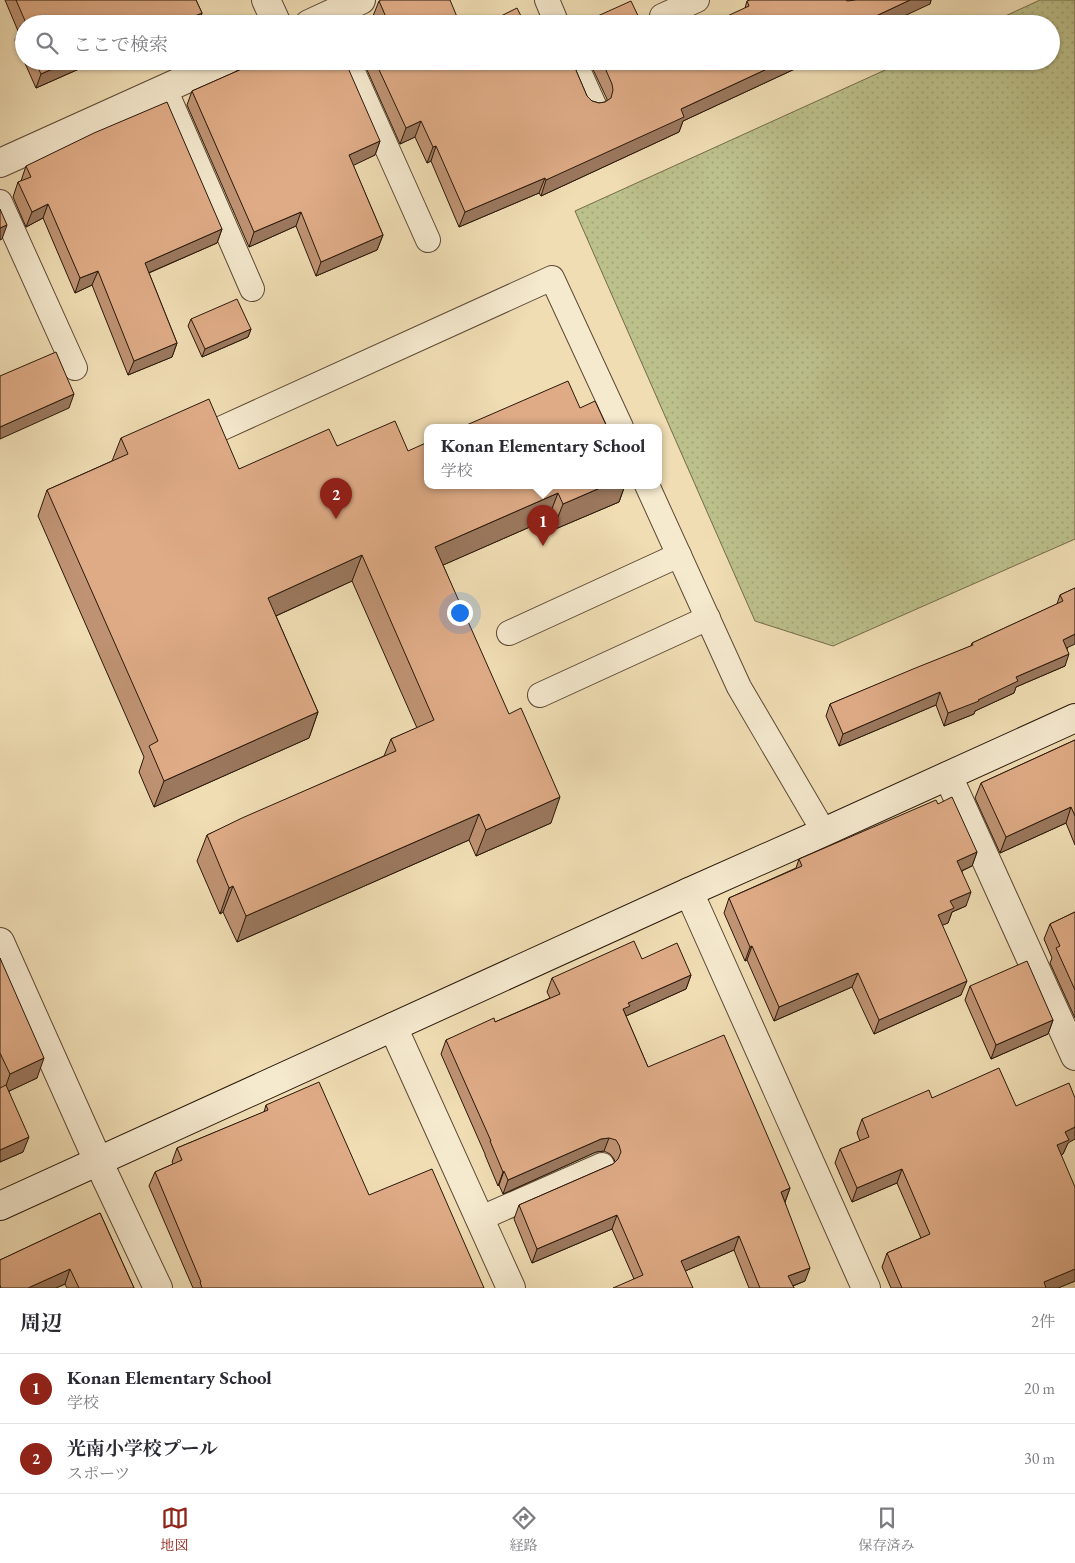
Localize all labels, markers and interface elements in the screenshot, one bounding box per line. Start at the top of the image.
search box [15,15,1060,70]
icon: search [33,29,61,57]
text: ここで検索 [73,32,168,57]
popup [424,424,662,489]
text: Konan Elementary School [441,433,645,458]
text: 学校 [441,460,473,481]
pin: 2 [320,478,352,519]
pin: 1 [527,505,559,546]
your location [447,600,473,626]
text: 周辺 [20,1309,62,1336]
text: 2件 [1031,1311,1055,1332]
text: Konan Elementary School [67,1365,272,1390]
text: 1 [32,1378,40,1399]
text: 20 m [1024,1378,1055,1399]
text: 学校 [67,1392,99,1413]
text: 光南小学校プール [67,1436,218,1461]
text: 2 [32,1448,40,1469]
text: 30 m [1024,1448,1055,1469]
text: スポーツ [67,1463,130,1484]
tab: 地図 [161,1504,189,1554]
tab: 経路 [510,1504,538,1554]
tab: 保存済み [859,1504,915,1554]

